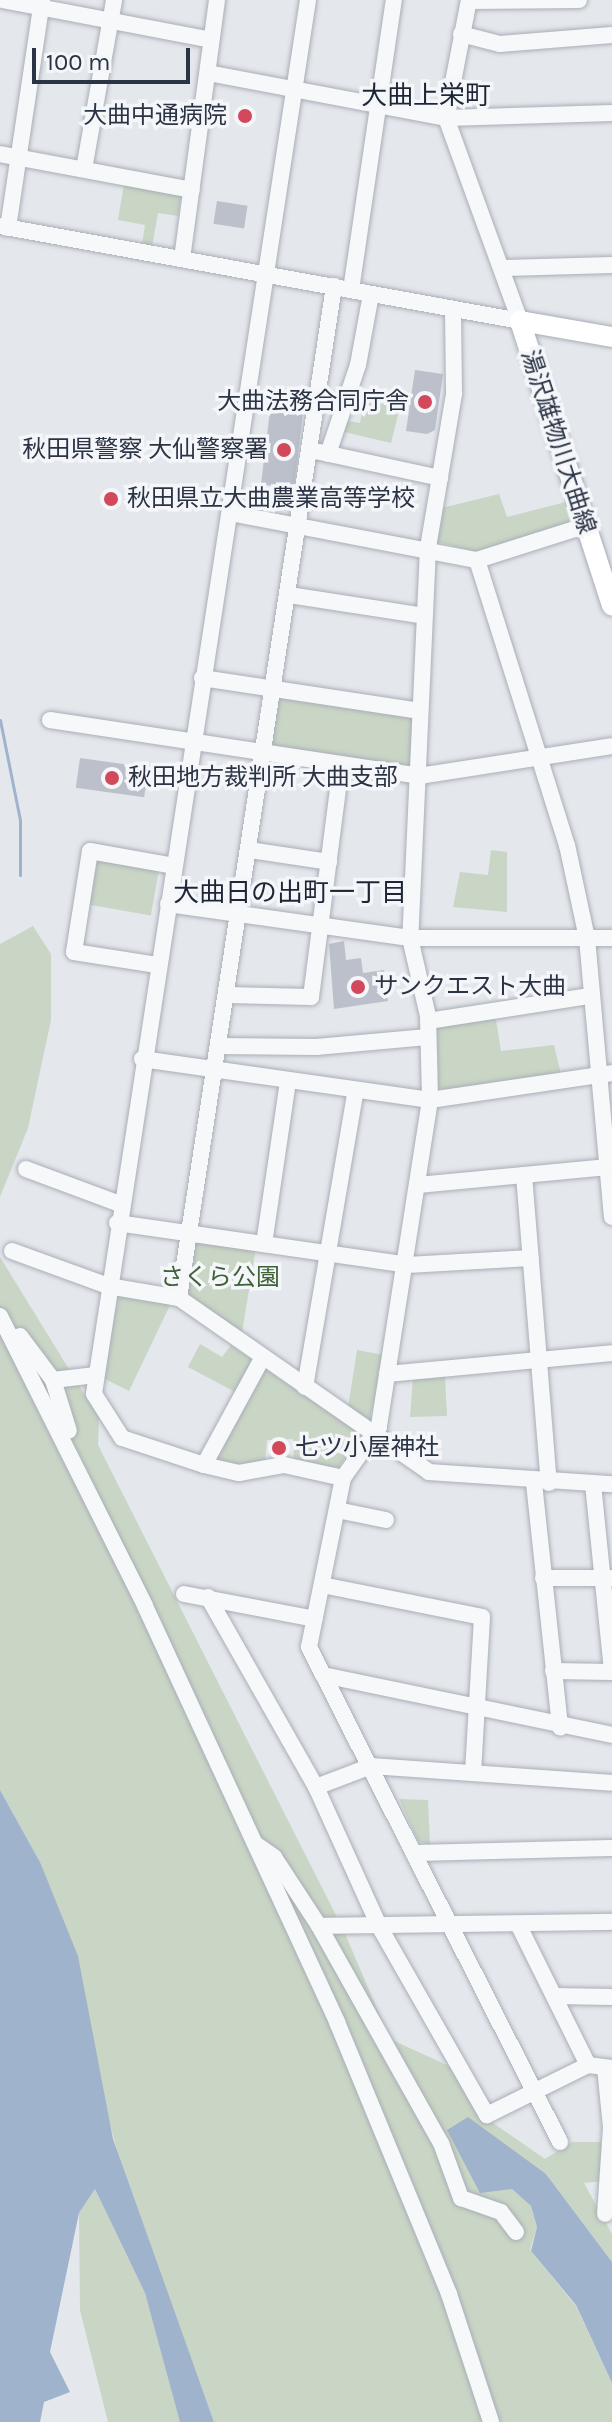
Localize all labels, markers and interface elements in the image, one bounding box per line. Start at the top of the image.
scale bar [36,32,194,82]
text: 100 m [46,48,111,76]
district label: 大曲上栄町 [361,80,491,112]
place label: 大曲中通病院 [83,102,227,130]
marker: 大曲中通病院 [234,105,256,127]
street label: 湯沢雄物川大曲線 [515,346,601,538]
place label: 大曲法務合同庁舎 [217,388,409,416]
marker: 大曲法務合同庁舎 [416,393,434,411]
place label: 秋田県警察 大仙警察署 [22,436,268,464]
marker: 秋田県警察 大仙警察署 [275,441,293,459]
place label: 秋田県立大曲農業高等学校 [127,485,415,513]
marker: 秋田県立大曲農業高等学校 [102,490,120,508]
place label: 秋田地方裁判所 大曲支部 [128,764,398,792]
marker: 秋田地方裁判所 大曲支部 [103,769,121,787]
district label: 大曲日の出町一丁目 [173,877,407,909]
place label: サンクエスト大曲 [374,973,566,1001]
marker: サンクエスト大曲 [349,978,367,996]
park label: さくら公園 [160,1264,280,1292]
place label: 七ツ小屋神社 [295,1434,439,1462]
marker: 七ツ小屋神社 [270,1439,288,1457]

